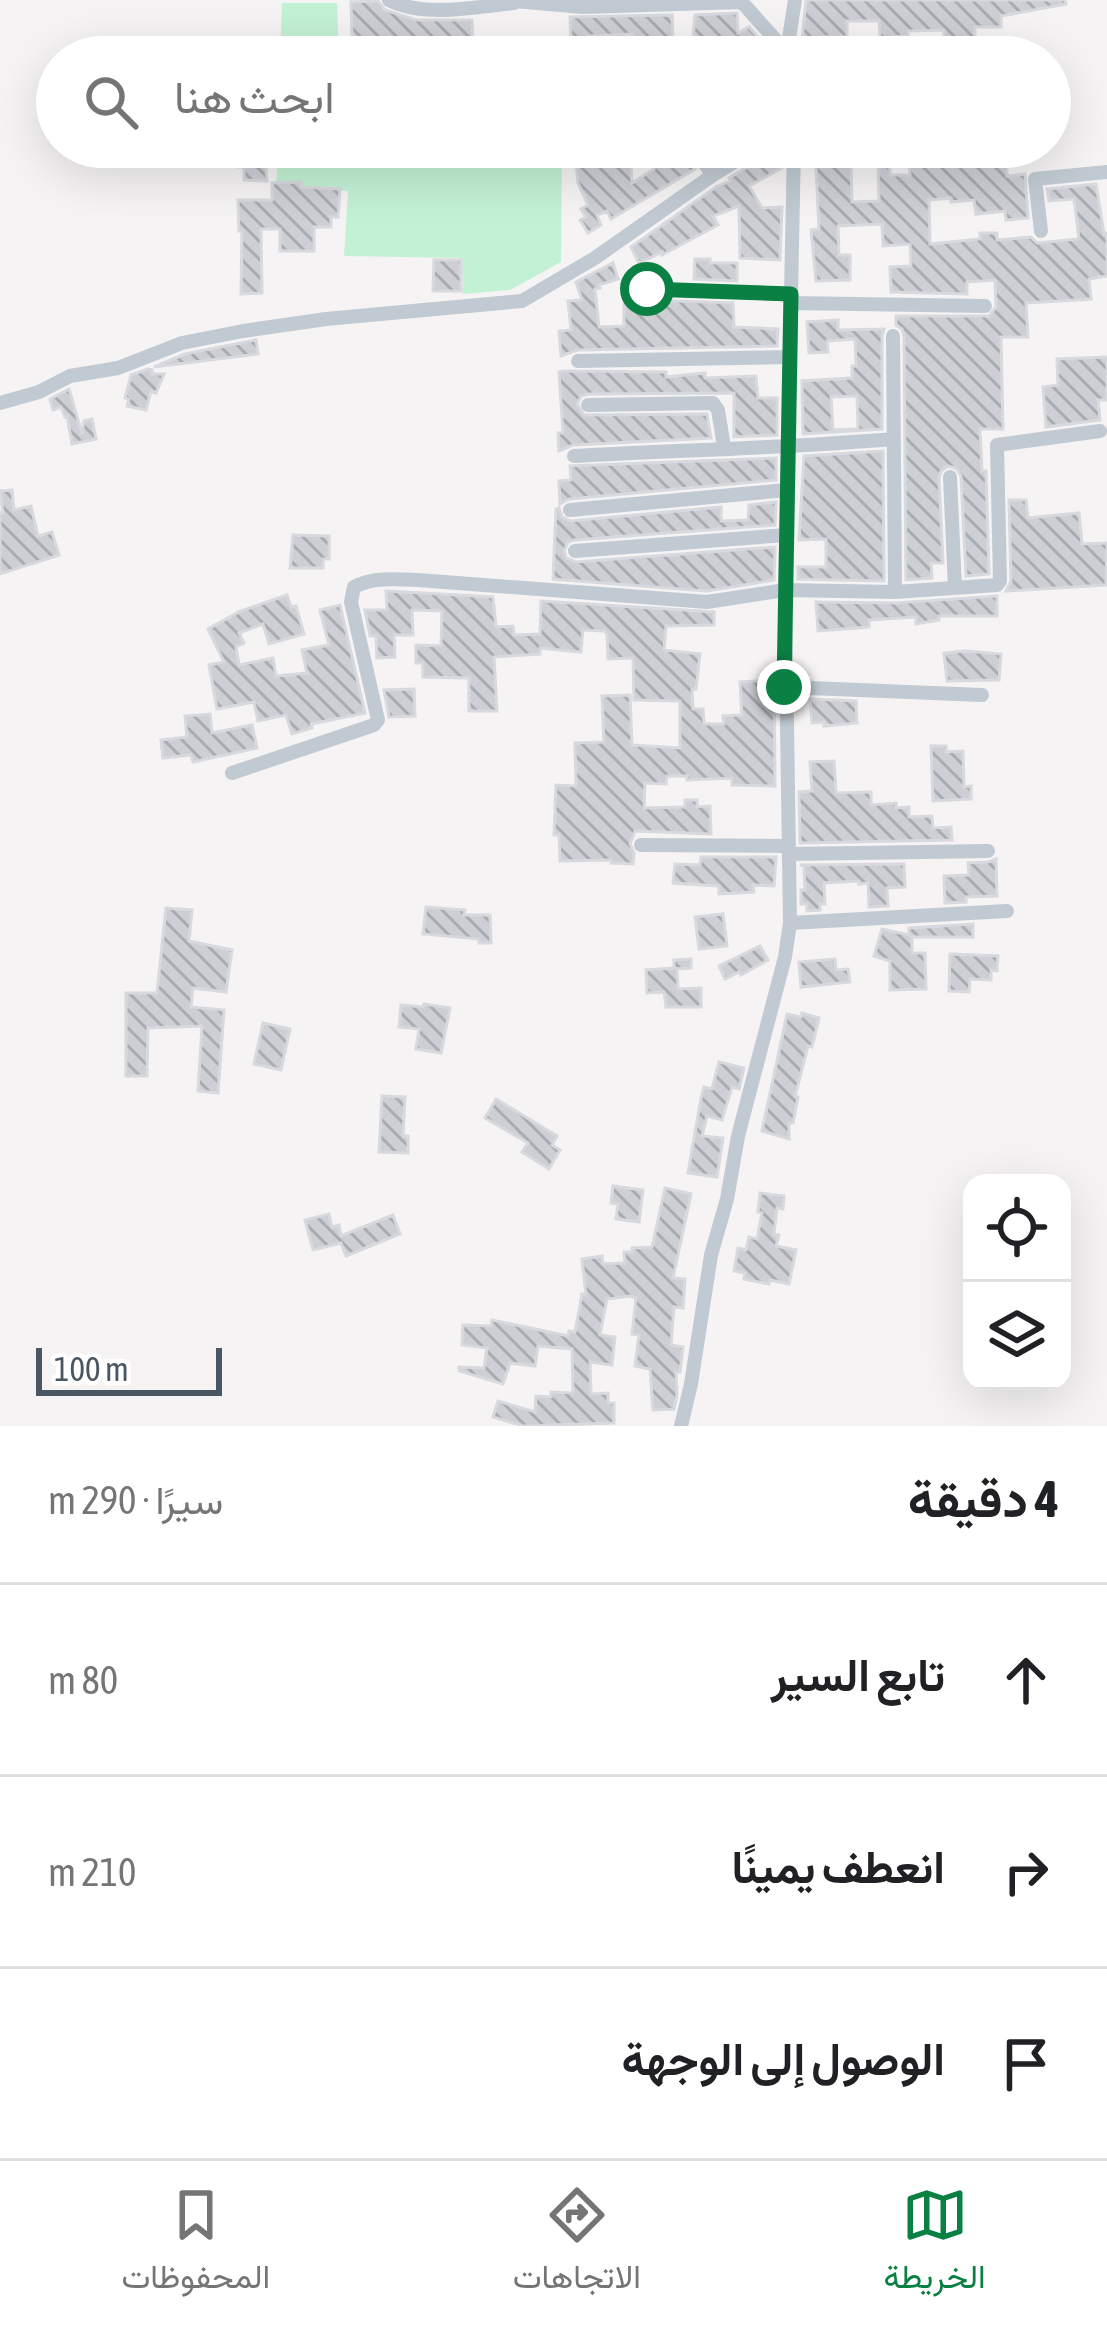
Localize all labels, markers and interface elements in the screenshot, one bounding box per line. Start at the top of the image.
search box [36,36,1071,168]
icon: search [78,69,144,135]
text: ابحث هنا [174,71,335,123]
route start [620,262,674,316]
route end [757,660,811,714]
map controls [963,1174,1071,1390]
button: locate [963,1174,1071,1282]
button: layers [963,1282,1071,1390]
scale bar [36,1342,222,1395]
text: 100 m [54,1350,129,1388]
text: 4 دقيقة [908,1469,1059,1528]
text: سيرًا · 290 m [48,1478,223,1522]
icon: ahead [993,1647,1059,1713]
text: تابع السير [771,1649,945,1701]
text: 80 m [48,1658,118,1702]
icon: right [993,1839,1059,1905]
text: انعطف يمينًا [731,1841,945,1893]
text: 210 m [48,1850,136,1894]
icon: arrive [993,2031,1059,2097]
text: الوصول إلى الوجهة [622,2033,945,2085]
tab: المحفوظات [121,2182,270,2306]
tab: الاتجاهات [513,2182,641,2306]
tab: الخريطة [884,2182,986,2306]

